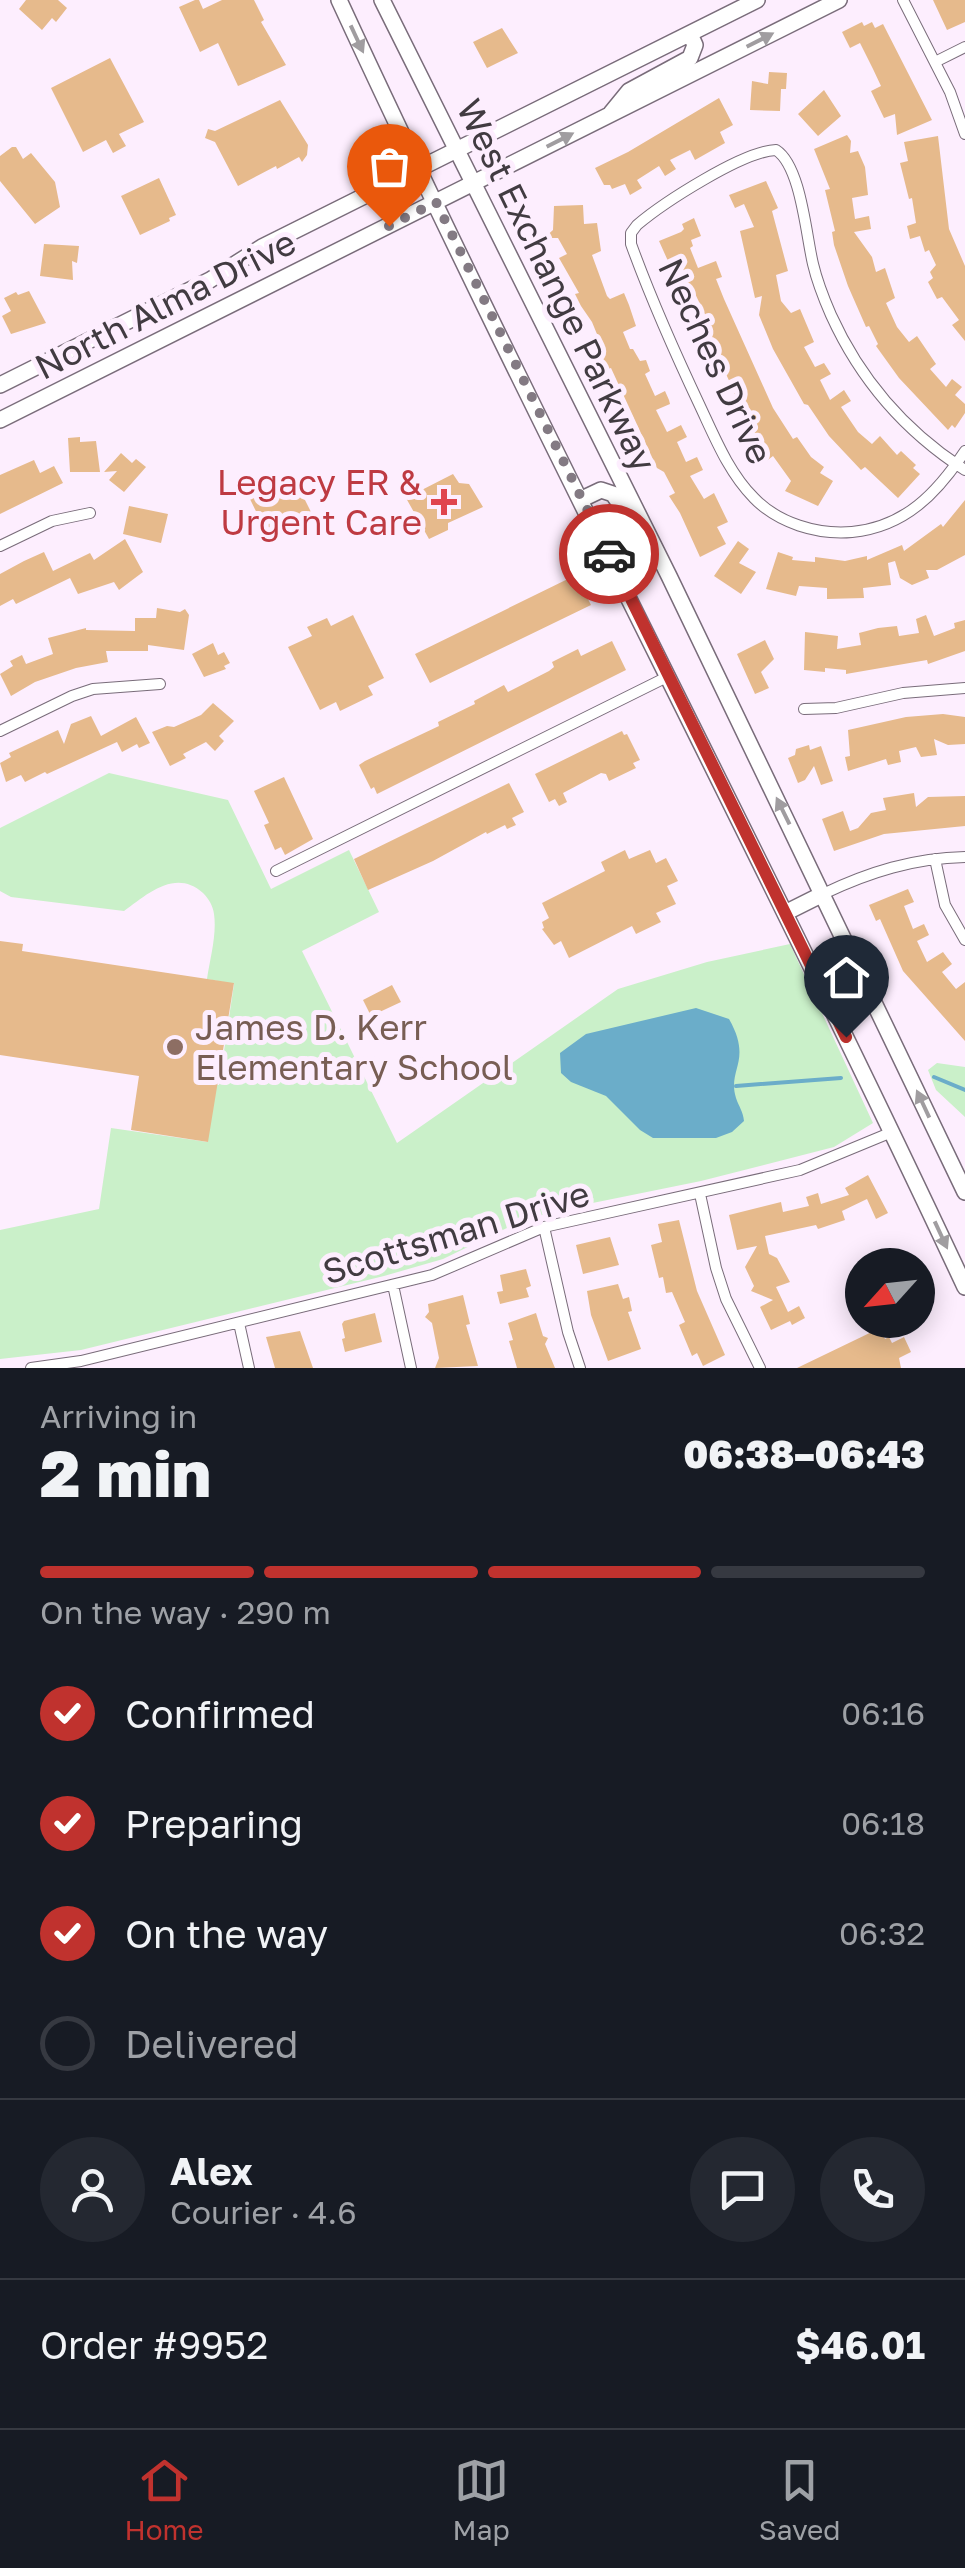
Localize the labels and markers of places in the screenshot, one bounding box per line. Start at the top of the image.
pin [347,124,432,227]
place label: Legacy ER & Urgent Care [217,461,423,543]
marker: Legacy ER & Urgent Care [431,489,457,515]
pin [804,935,889,1038]
place label: James D. Kerr Elementary School [195,1006,513,1088]
marker: James D. Kerr Elementary School [164,1036,186,1058]

